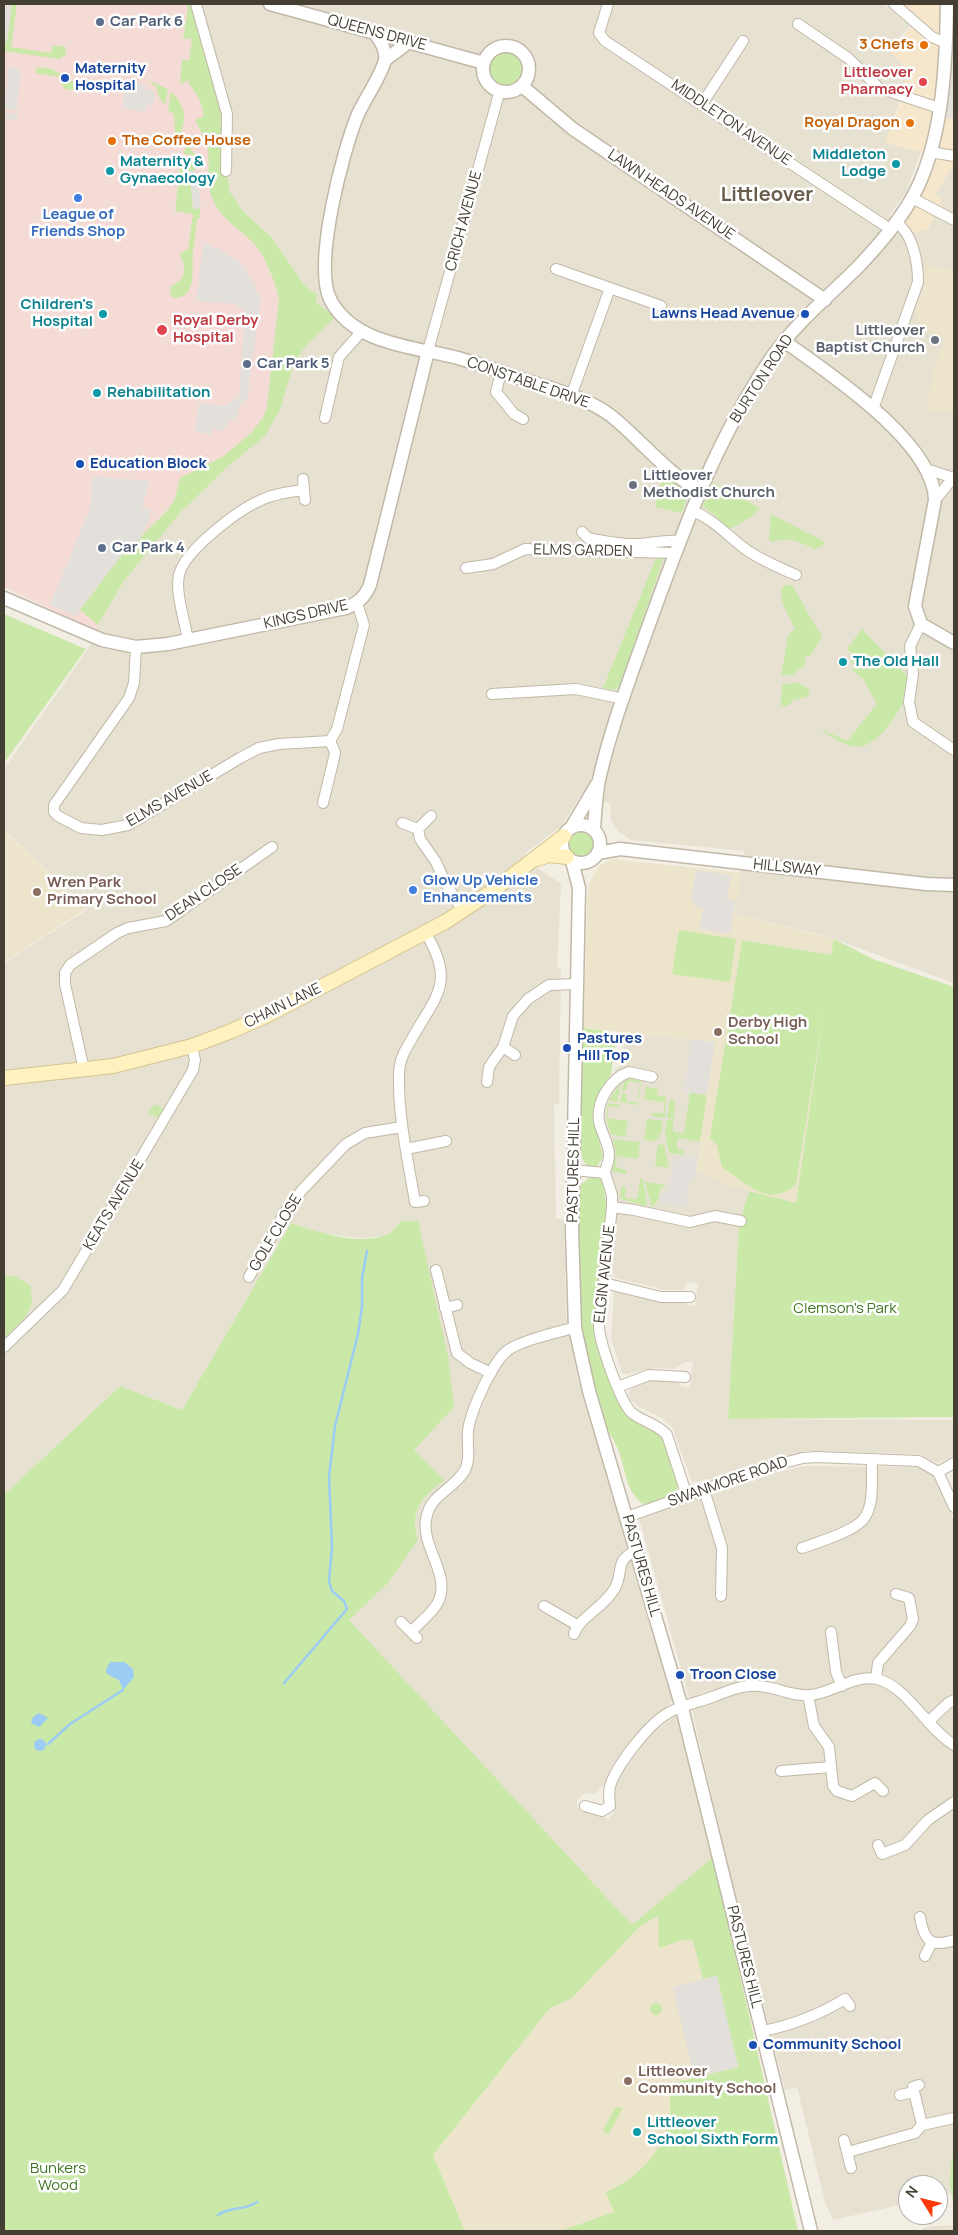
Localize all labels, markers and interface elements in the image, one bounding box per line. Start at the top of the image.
street label: QUEENS DRIVE [326,11,428,55]
place label: Car Park 6 [110,13,183,31]
marker: Car Park 6 [94,16,106,28]
place label: 3 Chefs [859,36,914,54]
marker: 3 Chefs [918,39,930,51]
place label: Maternity Hospital [75,60,146,95]
place label: Littleover Pharmacy [841,64,913,99]
marker: Maternity Hospital [59,72,71,84]
street label: MIDDLETON AVENUE [668,76,794,170]
marker: Littleover Pharmacy [917,76,929,88]
place label: Royal Dragon [804,114,900,132]
marker: Royal Dragon [904,117,916,129]
place label: The Coffee House [122,132,251,150]
marker: The Coffee House [106,135,118,147]
street label: LAWN HEADS AVENUE [604,146,738,244]
place label: Middleton Lodge [812,146,886,181]
place label: Maternity & Gynaecology [120,153,215,188]
marker: Middleton Lodge [890,158,902,170]
marker: Maternity & Gynaecology [104,165,116,177]
street label: CRICH AVENUE [442,169,486,273]
district label: Littleover [721,183,813,207]
marker: League of Friends Shop [72,192,84,204]
place label: League of Friends Shop [31,206,125,241]
place label: Children's Hospital [21,296,93,331]
place label: Lawns Head Avenue [651,305,795,323]
marker: Children's Hospital [97,308,109,320]
marker: Lawns Head Avenue [799,308,811,320]
place label: Royal Derby Hospital [173,312,258,347]
place label: Littleover Baptist Church [816,322,925,357]
marker: Royal Derby Hospital [155,323,169,337]
street label: BURTON ROAD [727,331,797,427]
marker: Littleover Baptist Church [929,334,941,346]
street label: CONSTABLE DRIVE [464,354,592,412]
place label: Car Park 5 [257,355,330,373]
marker: Car Park 5 [241,358,253,370]
place label: Rehabilitation [107,384,210,402]
marker: Rehabilitation [91,387,103,399]
place label: Education Block [90,455,207,473]
marker: Education Block [74,458,86,470]
place label: Littleover Methodist Church [643,467,775,502]
marker: Littleover Methodist Church [627,479,639,491]
place label: Car Park 4 [112,539,185,557]
street label: ELMS GARDEN [533,541,633,561]
marker: Car Park 4 [96,542,108,554]
street label: KINGS DRIVE [262,597,350,633]
place label: The Old Hall [853,653,939,671]
marker: The Old Hall [837,656,849,668]
street label: ELMS AVENUE [124,767,216,831]
street label: HILLSWAY [752,855,822,881]
street label: DEAN CLOSE [162,861,246,925]
place label: Glow Up Vehicle Enhancements [423,872,538,907]
place label: Wren Park Primary School [47,874,157,909]
marker: Glow Up Vehicle Enhancements [407,884,419,896]
marker: Wren Park Primary School [31,886,43,898]
street label: CHAIN LANE [242,980,324,1032]
place label: Derby High School [728,1014,807,1049]
marker: Derby High School [712,1026,724,1038]
place label: Pastures Hill Top [577,1030,642,1065]
marker: Pastures Hill Top [561,1042,573,1054]
street label: PASTURES HILL [564,1117,584,1223]
street label: KEATS AVENUE [80,1156,148,1254]
street label: GOLF CLOSE [246,1191,306,1275]
street label: ELGIN AVENUE [591,1224,619,1324]
park label: Clemson's Park [793,1300,897,1318]
street label: SWANMORE ROAD [666,1453,790,1511]
street label: PASTURES HILL [618,1513,664,1619]
place label: Troon Close [690,1666,777,1684]
marker: Troon Close [674,1669,686,1681]
street label: PASTURES HILL [723,1904,765,2010]
place label: Community School [763,2036,902,2054]
marker: Community School [747,2039,759,2051]
place label: Littleover Community School [638,2063,777,2098]
marker: Littleover Community School [622,2075,634,2087]
place label: Littleover School Sixth Form [647,2114,778,2149]
marker: Littleover School Sixth Form [631,2126,643,2138]
park label: Bunkers Wood [30,2160,86,2195]
north arrow [898,2175,948,2225]
text: N [901,2182,922,2201]

